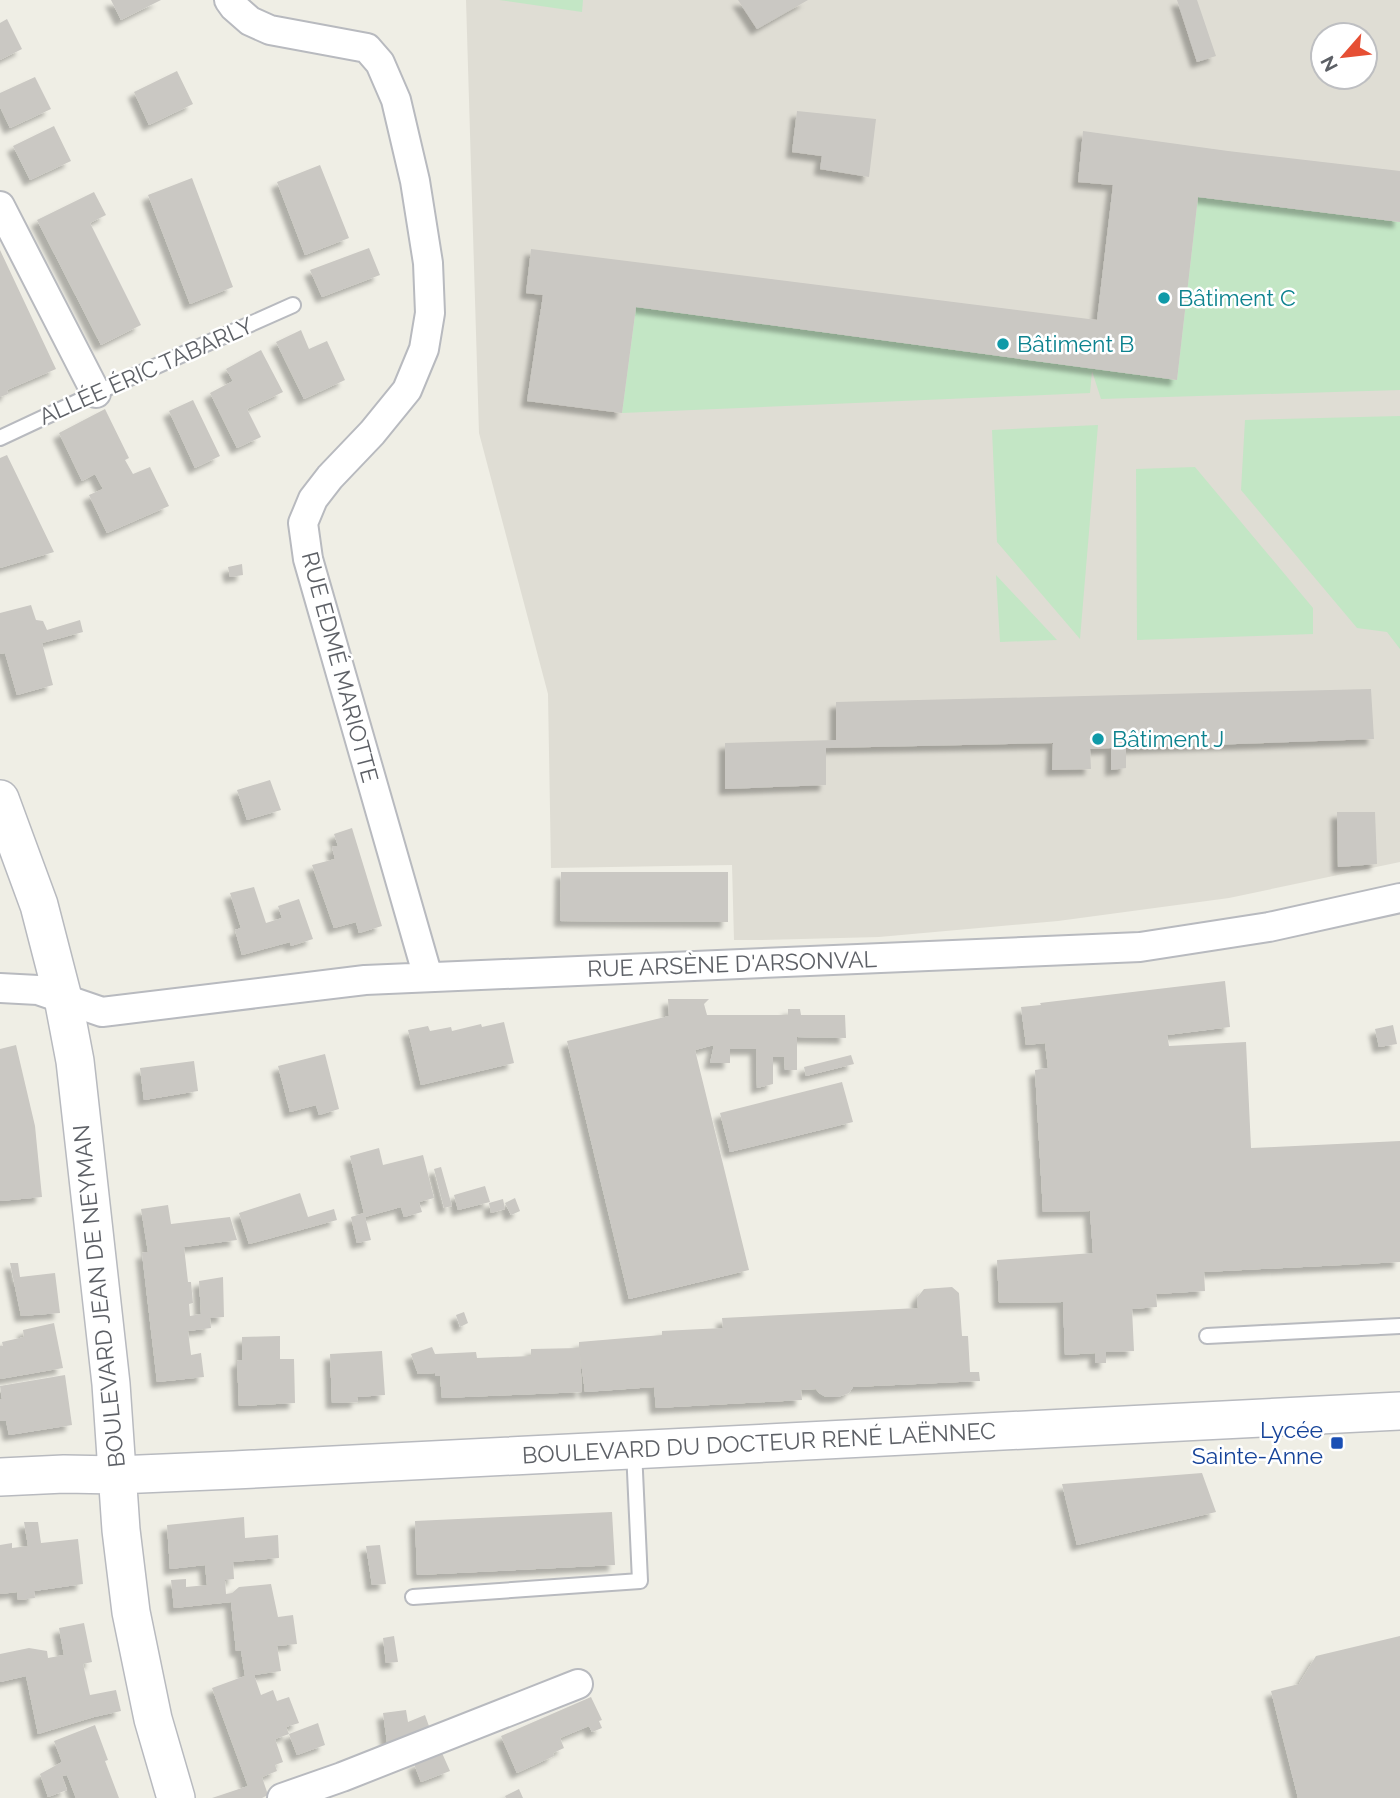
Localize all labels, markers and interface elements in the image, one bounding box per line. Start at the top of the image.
north arrow [1309,21,1379,91]
text: N [1316,52,1342,76]
place label: Bâtiment C [1178,284,1296,311]
marker: Bâtiment C [1156,290,1172,306]
street label: ALLÉE ÉRIC TABARLY [35,311,257,430]
place label: Bâtiment B [1017,330,1134,357]
marker: Bâtiment B [995,336,1011,352]
street label: RUE EDMÉ MARIOTTE [297,548,384,785]
place label: Bâtiment J [1112,725,1224,752]
marker: Bâtiment J [1090,731,1106,747]
street label: RUE ARSÈNE D'ARSONVAL [587,945,878,982]
street label: BOULEVARD JEAN DE NEYMAN [67,1123,130,1469]
place label: Lycée Sainte-Anne [1192,1416,1323,1469]
street label: BOULEVARD DU DOCTEUR RENÉ LAËNNEC [521,1417,997,1468]
marker: Lycée Sainte-Anne [1329,1435,1345,1451]

